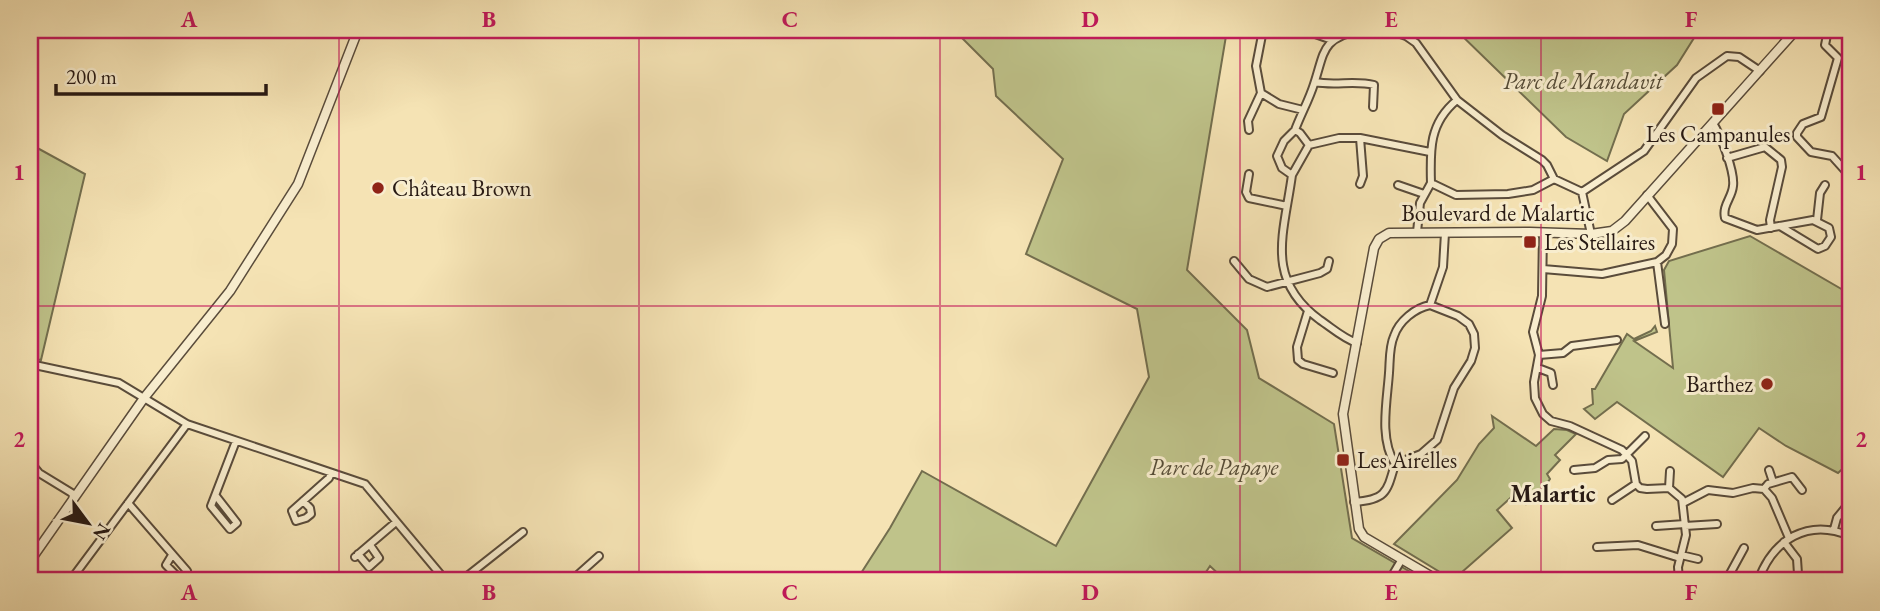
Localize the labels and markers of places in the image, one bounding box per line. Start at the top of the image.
marker: Les Campanules [1710,101,1726,117]
place label: Les Campanules [1646,119,1790,149]
place label: Château Brown [392,173,532,203]
marker: Château Brown [370,180,386,196]
place label: Les Stellaires [1544,227,1655,257]
marker: Les Stellaires [1522,234,1538,250]
place label: Barthez [1686,369,1753,399]
marker: Barthez [1759,376,1775,392]
place label: Les Airelles [1357,445,1457,475]
marker: Les Airelles [1335,452,1351,468]

